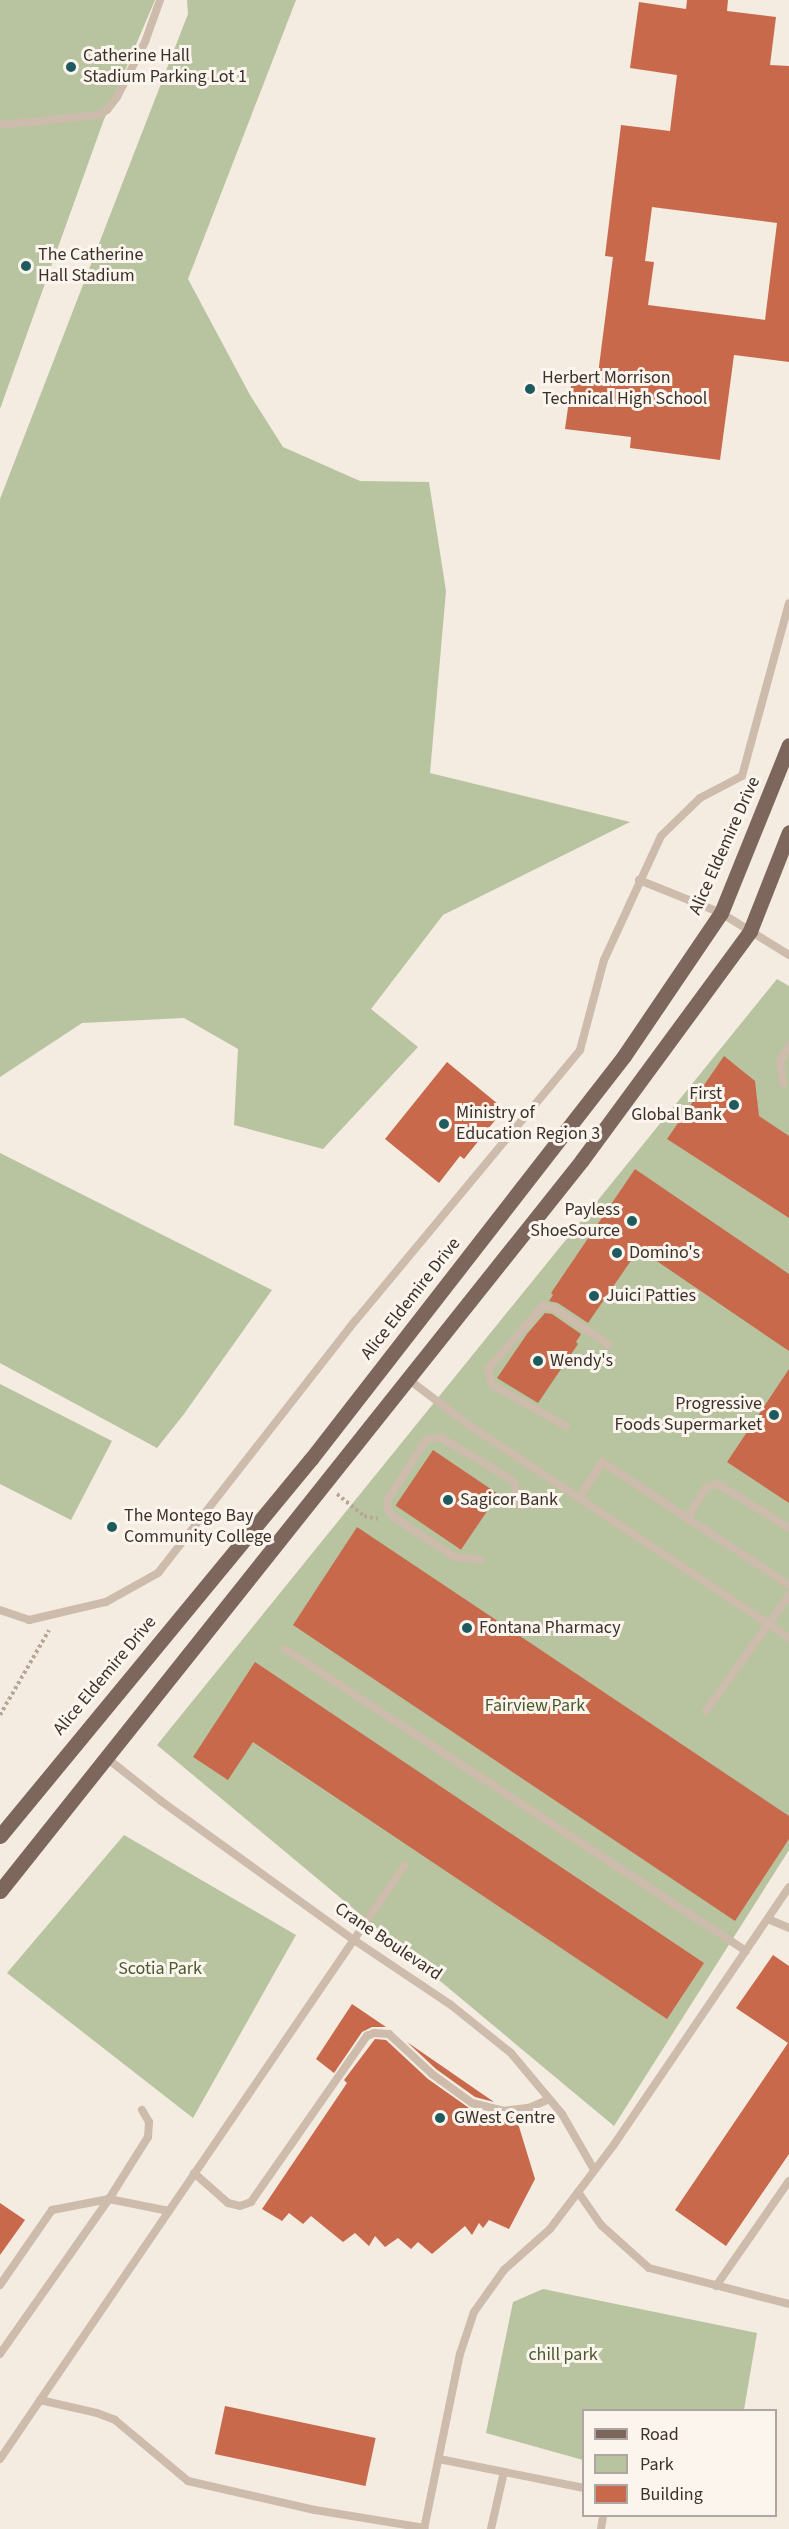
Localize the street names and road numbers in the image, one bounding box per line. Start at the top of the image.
street label: Alice Eldemire Drive [685,774,765,918]
street label: Alice Eldemire Drive [357,1234,465,1364]
street label: Alice Eldemire Drive [49,1612,161,1740]
street label: Crane Boulevard [330,1898,446,1986]

